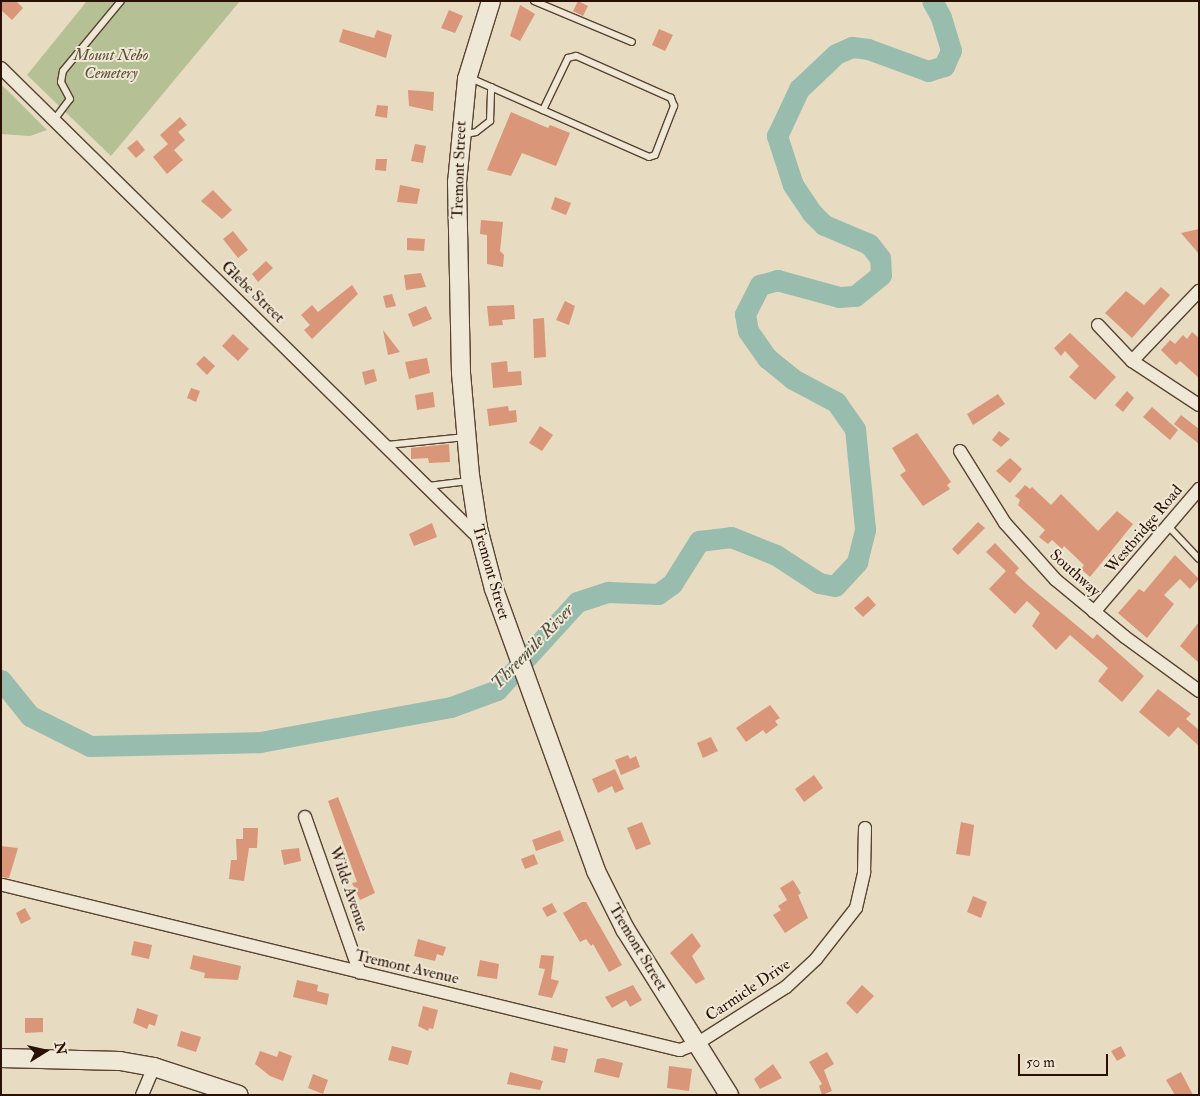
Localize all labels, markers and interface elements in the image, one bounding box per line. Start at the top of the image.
park label: Mount Nebo Cemetery [74,45,148,83]
street label: Tremont Street [448,121,470,219]
street label: Glebe Street [217,257,289,327]
street label: Westbridge Road [1101,481,1187,577]
street label: Tremont Street [468,522,514,622]
street label: Southway [1046,545,1104,601]
water label: Threemile River [487,600,579,694]
street label: Wilde Avenue [325,844,373,934]
street label: Tremont Street [605,900,671,994]
street label: Tremont Avenue [353,946,461,988]
street label: Carmicle Drive [702,955,794,1025]
north arrow [20,1026,70,1076]
text: N [51,1041,70,1056]
scale bar [1020,1044,1110,1076]
text: 50 m [1026,1053,1055,1072]

